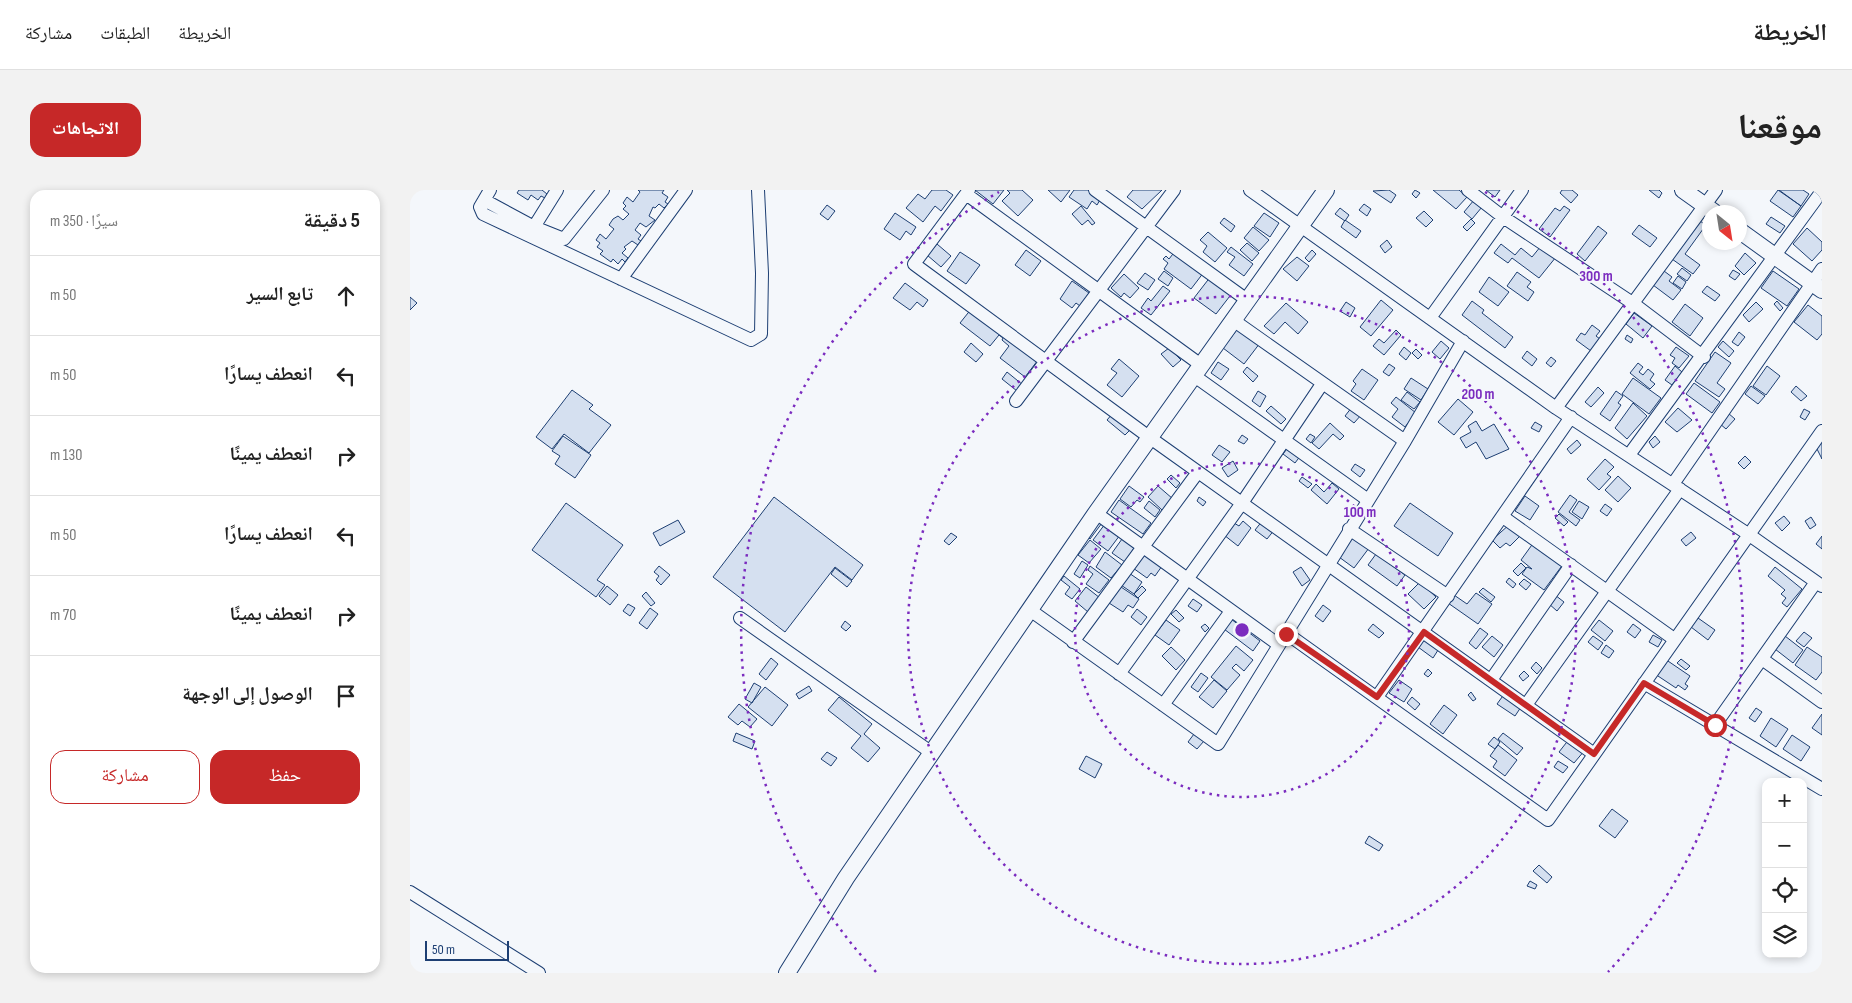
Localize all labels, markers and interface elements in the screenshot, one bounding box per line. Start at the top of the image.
text: الخريطة [1753,18,1827,47]
text: مشاركة [25,23,72,44]
text: الطبقات [100,23,150,44]
text: الخريطة [178,23,231,44]
button: الاتجاهات [30,103,141,157]
text: موقعنا [1737,106,1822,149]
north arrow [1702,205,1747,250]
text: 5 دقيقة [303,208,360,233]
text: سيرًا · 350 m [50,212,118,231]
text: 300 m [1579,267,1613,286]
icon: ahead [332,282,360,310]
text: تابع السير [247,283,313,306]
text: 50 m [50,286,76,305]
icon: left [332,362,360,390]
text: انعطف يسارًا [224,363,313,386]
text: 50 m [50,366,76,385]
text: 200 m [1461,385,1495,404]
icon: right [332,442,360,470]
text: انعطف يمينًا [229,443,313,466]
text: 130 m [50,446,82,465]
text: 100 m [1344,503,1376,522]
icon: left [332,522,360,550]
text: انعطف يسارًا [224,523,313,546]
text: 50 m [50,526,76,545]
icon: right [332,602,360,630]
text: انعطف يمينًا [229,603,313,626]
text: 70 m [50,606,76,625]
centre of rings [1233,621,1251,639]
route end [1275,623,1298,646]
icon: arrive [332,682,360,710]
text: الوصول إلى الوجهة [182,683,313,706]
route start [1704,714,1727,737]
button: مشاركة [50,750,200,804]
button: حفظ [210,750,360,804]
map controls [1762,778,1807,958]
button: + [1762,778,1807,823]
button: − [1762,823,1807,868]
button: locate [1762,868,1807,913]
button: layers [1762,913,1807,958]
scale bar [425,938,509,961]
text: 50 m [432,941,455,958]

